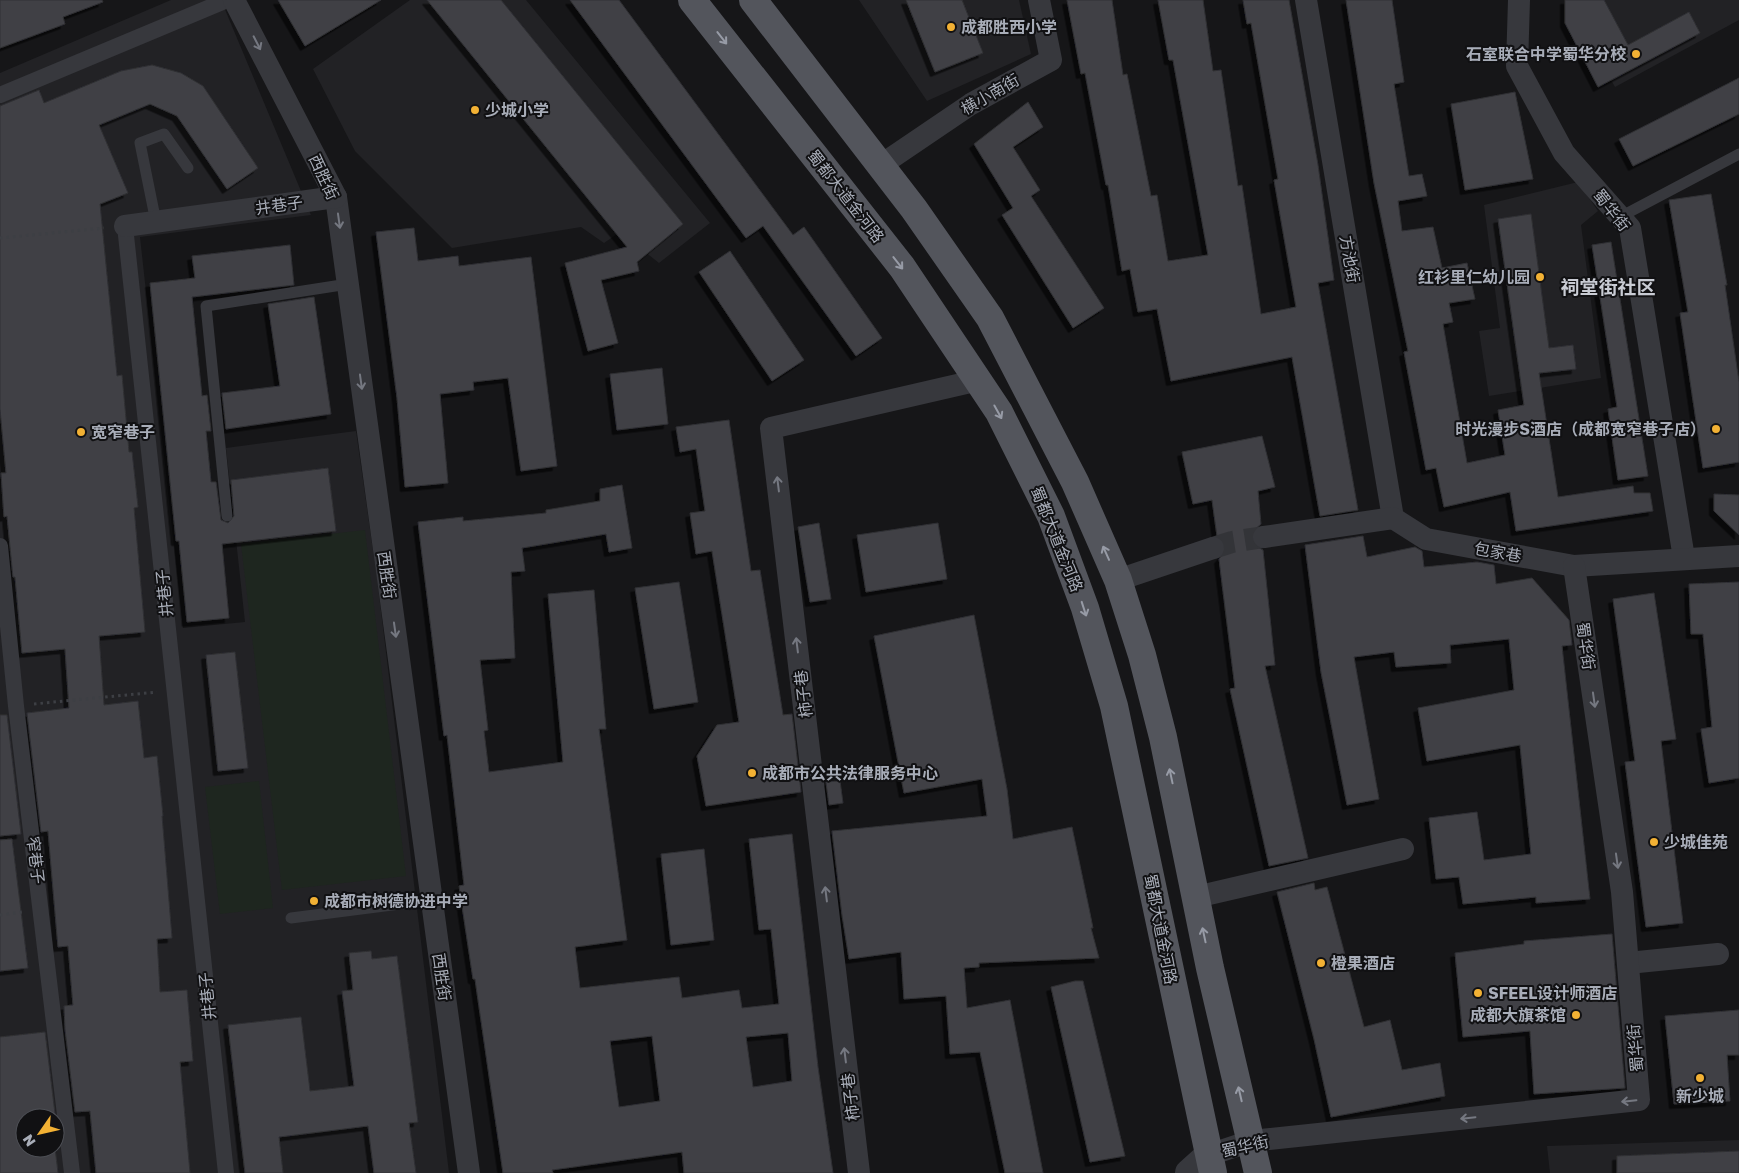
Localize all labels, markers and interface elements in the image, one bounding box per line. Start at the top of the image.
place label: 成都胜西小学 [961,17,1057,37]
marker: 成都胜西小学 [945,21,957,33]
one-way arrow [717,31,728,44]
one-way arrow [252,36,262,51]
place label: 石室联合中学蜀华分校 [1466,44,1627,64]
marker: 石室联合中学蜀华分校 [1630,48,1642,60]
street label: 横小南街 [957,69,1023,119]
place label: 少城小学 [485,100,549,120]
marker: 少城小学 [469,104,481,116]
street label: 蜀都大道金河路 [804,146,888,246]
street label: 西胜街 [305,151,343,203]
street label: 蜀华街 [1589,185,1635,235]
street label: 井巷子 [254,192,304,218]
one-way arrow [335,213,345,229]
street label: 方池街 [1336,234,1364,284]
one-way arrow [893,256,903,270]
place label: 红衫里仁幼儿园 [1418,267,1530,287]
marker: 红衫里仁幼儿园 [1534,271,1546,283]
district label: 祠堂街社区 [1560,275,1656,298]
one-way arrow [356,374,366,390]
one-way arrow [994,404,1004,419]
place label: 时光漫步S酒店（成都宽窄巷子店） [1455,419,1706,439]
place label: 宽窄巷子 [91,422,155,442]
marker: 时光漫步S酒店（成都宽窄巷子店） [1710,423,1722,435]
marker: 宽窄巷子 [75,426,87,438]
one-way arrow [773,476,783,492]
street label: 蜀都大道金河路 [1027,483,1087,595]
street label: 包家巷 [1473,538,1523,566]
one-way arrow [1101,546,1111,561]
street label: 西胜街 [374,550,400,600]
street label: 井巷子 [152,568,176,618]
one-way arrow [1080,600,1090,616]
street label: 蜀华街 [1573,621,1599,671]
one-way arrow [390,622,400,638]
one-way arrow [792,638,802,654]
street label: 柿子巷 [790,669,816,719]
one-way arrow [1589,692,1599,708]
place label: 成都市公共法律服务中心 [762,763,938,783]
marker: 成都市公共法律服务中心 [746,767,758,779]
one-way arrow [1166,769,1175,785]
place label: 少城佳苑 [1664,832,1728,852]
street label: 窄巷子 [23,835,49,885]
marker: 少城佳苑 [1648,836,1660,848]
one-way arrow [1613,853,1623,869]
street label: 蜀都大道金河路 [1140,872,1182,986]
one-way arrow [821,886,831,902]
place label: 成都市树德协进中学 [324,891,468,911]
marker: 成都市树德协进中学 [308,895,320,907]
one-way arrow [1198,928,1208,944]
street label: 西胜街 [429,952,455,1002]
place label: 橙果酒店 [1331,953,1395,973]
marker: 橙果酒店 [1315,957,1327,969]
street label: 井巷子 [195,971,219,1021]
place label: SFEEL设计师酒店 [1488,983,1617,1003]
marker: SFEEL设计师酒店 [1472,987,1484,999]
place label: 成都大旗茶馆 [1470,1005,1566,1025]
marker: 成都大旗茶馆 [1570,1009,1582,1021]
street label: 蜀华街 [1623,1023,1647,1073]
one-way arrow [840,1047,850,1063]
street label: 柿子巷 [837,1072,863,1122]
marker: 新少城 [1694,1072,1706,1084]
one-way arrow [1235,1086,1244,1102]
place label: 新少城 [1676,1086,1724,1106]
one-way arrow [1622,1096,1638,1106]
north arrow [15,1108,65,1158]
one-way arrow [1460,1113,1476,1123]
text: N [19,1131,39,1150]
street label: 蜀华街 [1219,1131,1271,1161]

